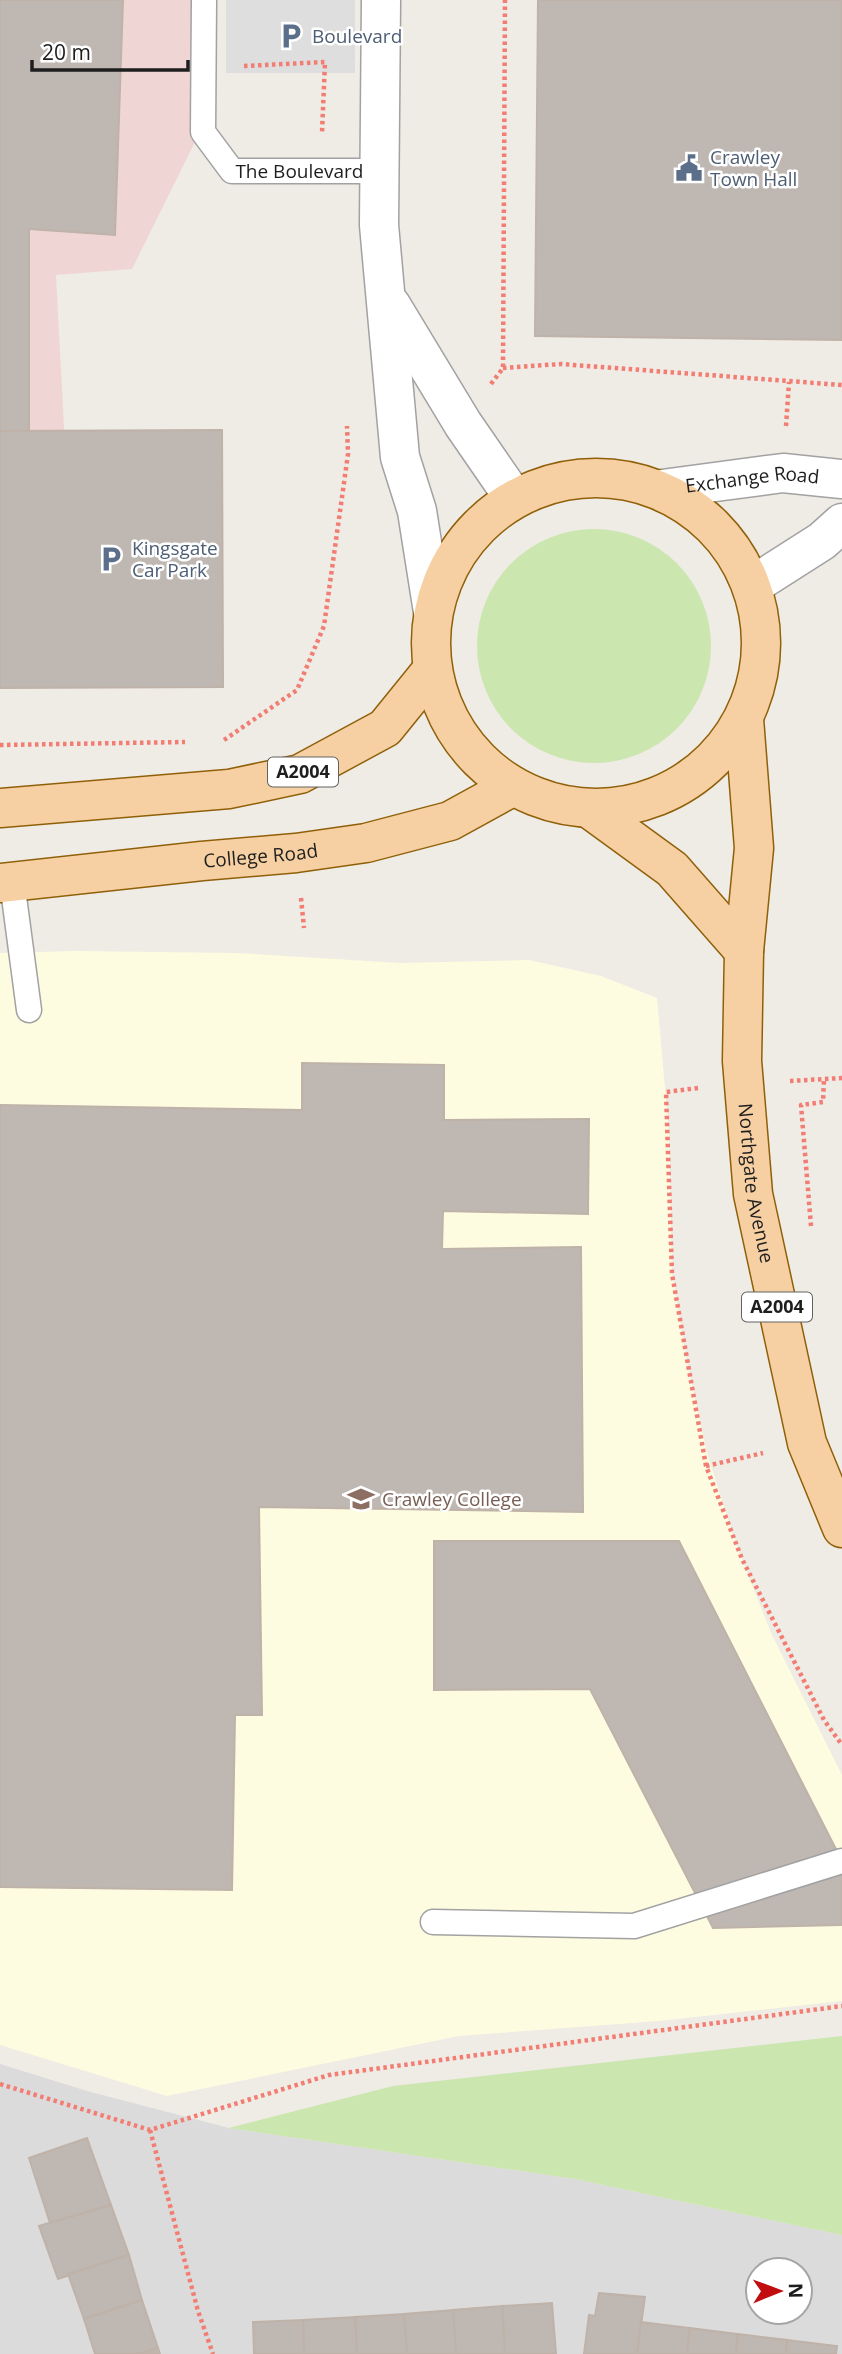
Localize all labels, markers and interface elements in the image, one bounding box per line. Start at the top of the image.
parking icon: Boulevard [276,21,306,51]
place label: Boulevard [312,23,402,49]
scale bar [32,28,187,72]
text: 20 m [42,38,91,66]
place label: Crawley Town Hall [710,144,797,192]
public building icon: Crawley Town Hall [674,153,704,183]
street label: The Boulevard [235,158,363,184]
street label: Exchange Road [684,460,820,499]
place label: Kingsgate Car Park [132,535,218,583]
parking icon: Kingsgate Car Park [96,544,126,574]
road number: A2004 [268,758,338,786]
street label: College Road [202,837,320,874]
street label: Northgate Avenue [733,1102,781,1266]
road number: A2004 [742,1292,812,1322]
school or university icon: Crawley College [346,1484,376,1514]
place label: Crawley College [382,1486,522,1512]
north arrow [744,2256,814,2326]
text: N [783,2283,809,2299]

